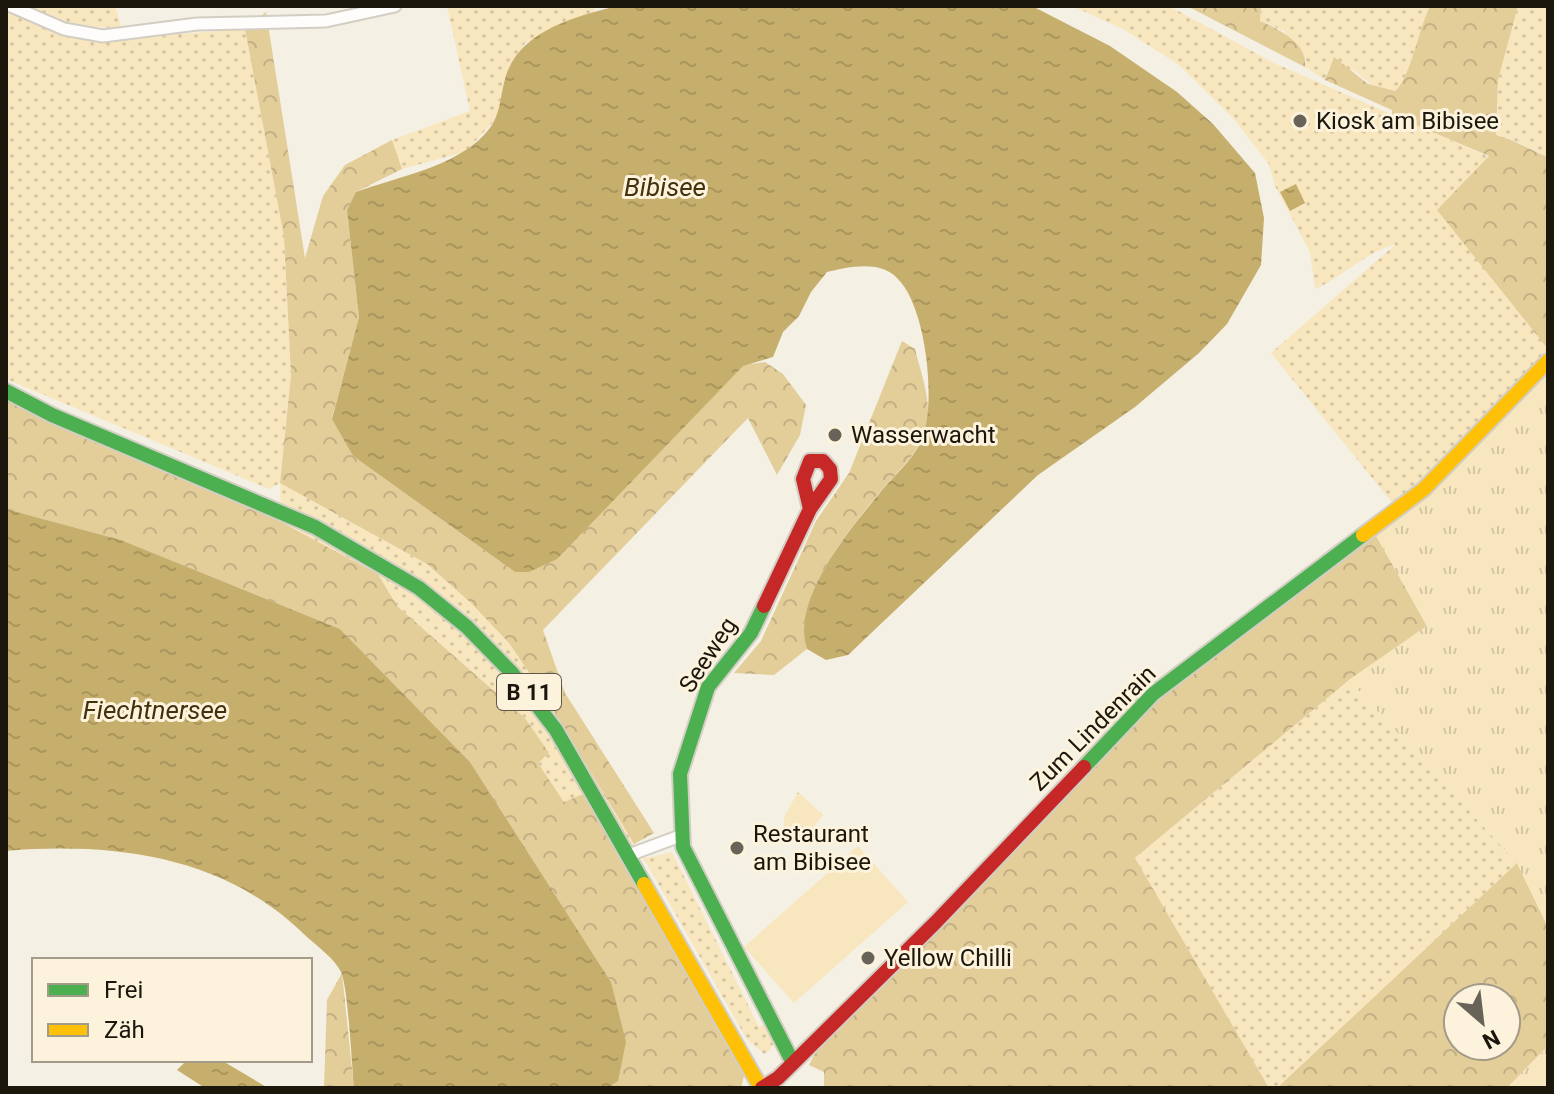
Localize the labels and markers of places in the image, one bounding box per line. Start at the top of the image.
place label: Kiosk am Bibisee [1316,107,1499,135]
marker: Kiosk am Bibisee [1291,112,1309,130]
place label: Wasserwacht [851,421,996,449]
marker: Wasserwacht [826,426,844,444]
place label: Restaurant am Bibisee [753,820,871,876]
marker: Restaurant am Bibisee [728,839,746,857]
place label: Yellow Chilli [884,944,1012,972]
marker: Yellow Chilli [859,949,877,967]

